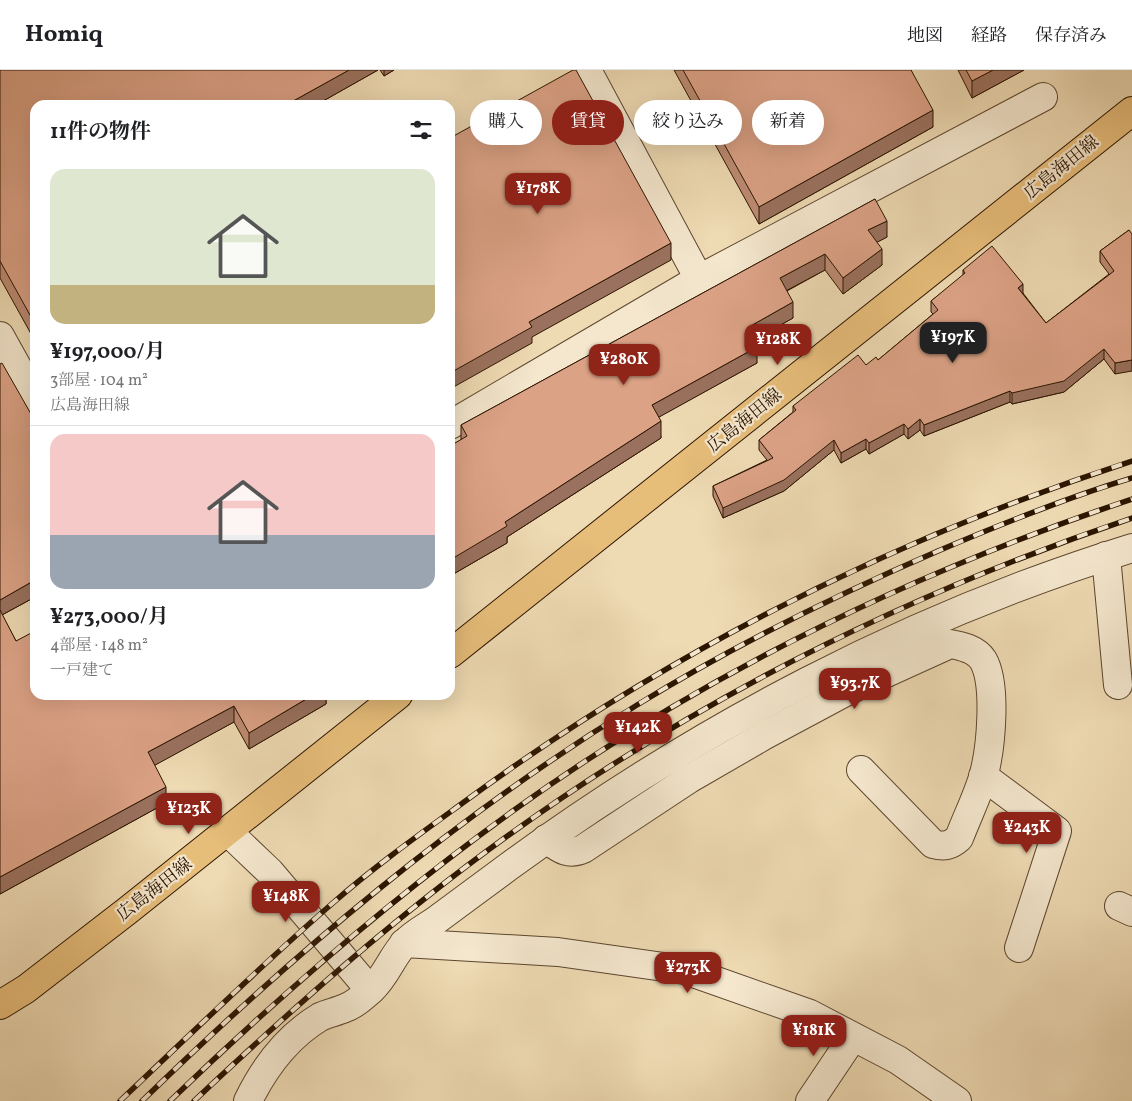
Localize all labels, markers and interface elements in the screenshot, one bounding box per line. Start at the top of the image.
text: Homiq [25,18,103,52]
text: 地図 [907,24,943,49]
text: 経路 [971,24,1007,49]
text: 保存済み [1035,24,1107,49]
chip: 購入 [470,100,542,145]
chip: 賃貸 [552,100,624,145]
chip: 絞り込み [634,100,742,145]
chip: 新着 [752,100,824,145]
icon: filters [407,116,435,144]
text: 11件の物件 [50,118,151,147]
street label: 広島海田線 [1019,130,1105,206]
pin: ¥178K [503,172,573,215]
text: ¥178K [516,178,560,200]
icon: home [198,201,288,291]
pin: ¥197K [918,322,988,364]
pin: ¥128K [743,324,813,366]
text: ¥197K [931,327,975,349]
text: ¥128K [755,329,801,351]
text: ¥197,000/月 [50,338,166,367]
pin: ¥280K [589,344,659,386]
text: ¥280K [600,349,648,371]
text: 3部屋 · 104 m² [50,370,148,392]
street label: 広島海田線 [702,383,788,459]
text: 広島海田線 [50,395,130,417]
icon: home [198,467,288,557]
text: ¥273,000/月 [50,603,169,632]
text: 4部屋 · 148 m² [50,635,148,657]
text: 一戸建て [50,660,114,682]
pin: ¥93.7K [814,668,896,710]
text: ¥93.7K [830,673,880,695]
pin: ¥142K [603,712,673,754]
text: ¥142K [615,717,661,739]
pin: ¥123K [154,792,224,835]
text: ¥123K [167,798,211,820]
pin: ¥243K [992,812,1062,854]
text: ¥243K [1003,817,1051,839]
street label: 広島海田線 [112,853,198,928]
pin: ¥148K [251,880,321,923]
text: ¥148K [263,886,309,908]
pin: ¥273K [653,952,723,994]
text: ¥273K [665,957,711,979]
pin: ¥181K [779,1014,849,1057]
text: ¥181K [792,1020,836,1042]

